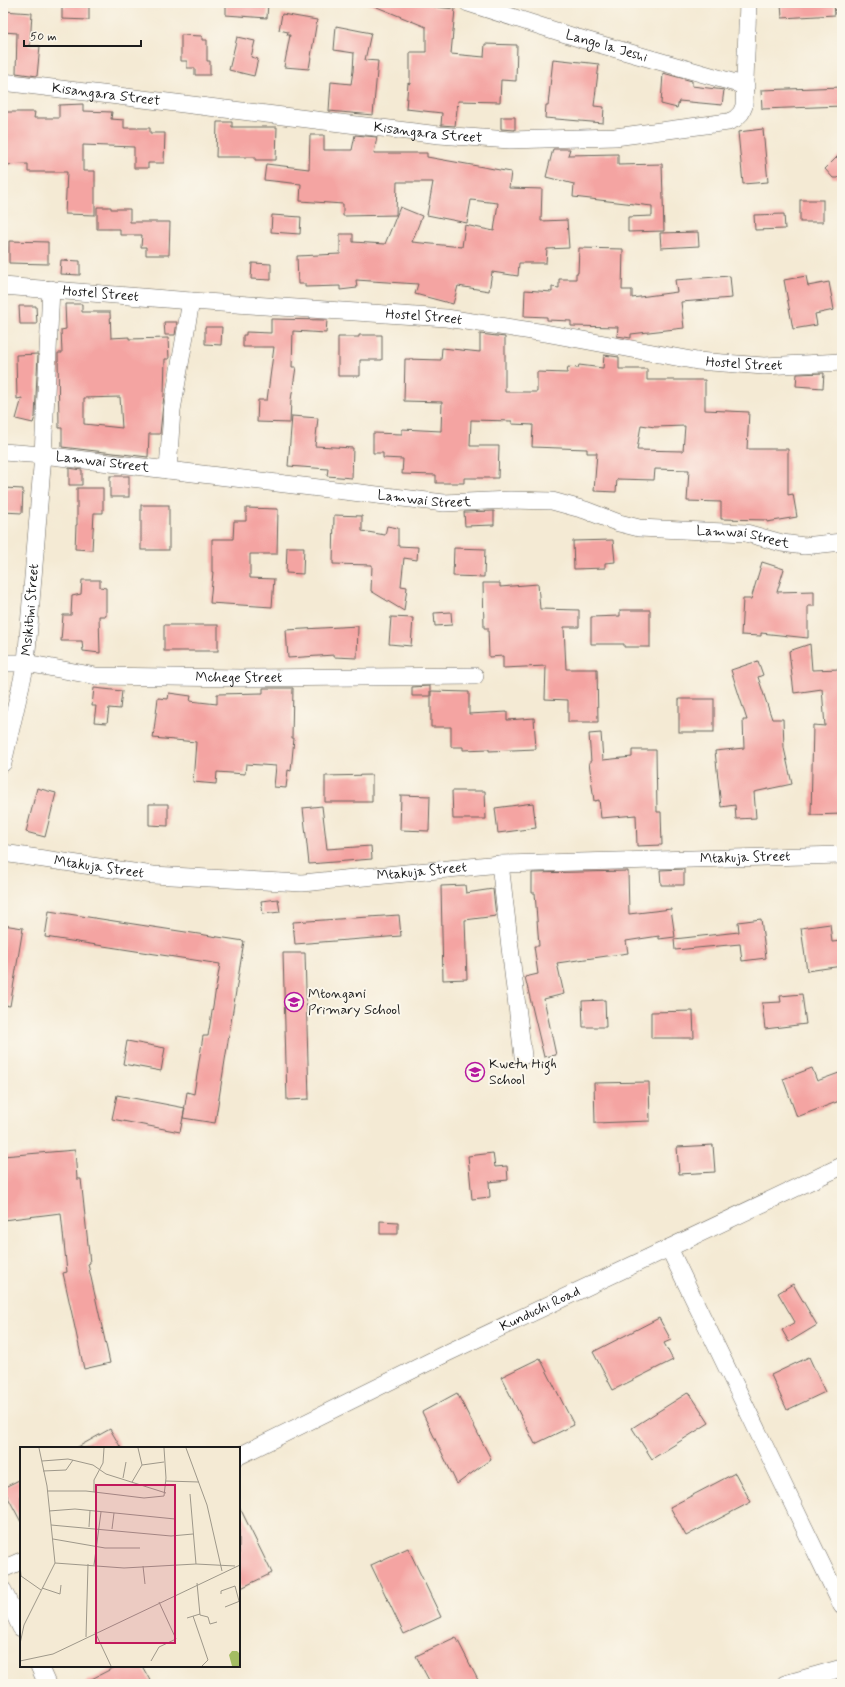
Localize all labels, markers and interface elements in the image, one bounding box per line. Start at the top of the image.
scale bar [24,22,141,48]
street label: Lango la Jeshi [563,26,650,66]
text: 50 m [30,29,57,45]
street label: Kisangara Street [51,79,162,110]
street label: Kisangara Street [373,118,483,147]
street label: Hostel Street [62,282,140,306]
street label: Hostel Street [385,305,463,329]
street label: Hostel Street [705,353,783,375]
street label: Lamwai Street [55,448,151,477]
street label: Lamwai Street [376,486,472,512]
street label: Lamwai Street [696,522,791,553]
street label: Msikitini Street [18,563,43,657]
street label: Mchege Street [195,668,282,687]
street label: Mtakuja Street [700,847,791,868]
street label: Mtakuja Street [53,852,145,883]
street label: Mtakuja Street [376,858,468,885]
place label: Mtongani Primary School [308,985,401,1019]
school or university icon: Mtongani Primary School [283,991,305,1013]
place label: Kwetu High School [489,1055,557,1089]
school or university icon: Kwetu High School [464,1061,486,1083]
street label: Kunduchi Road [497,1282,583,1336]
inset map [20,1447,240,1667]

